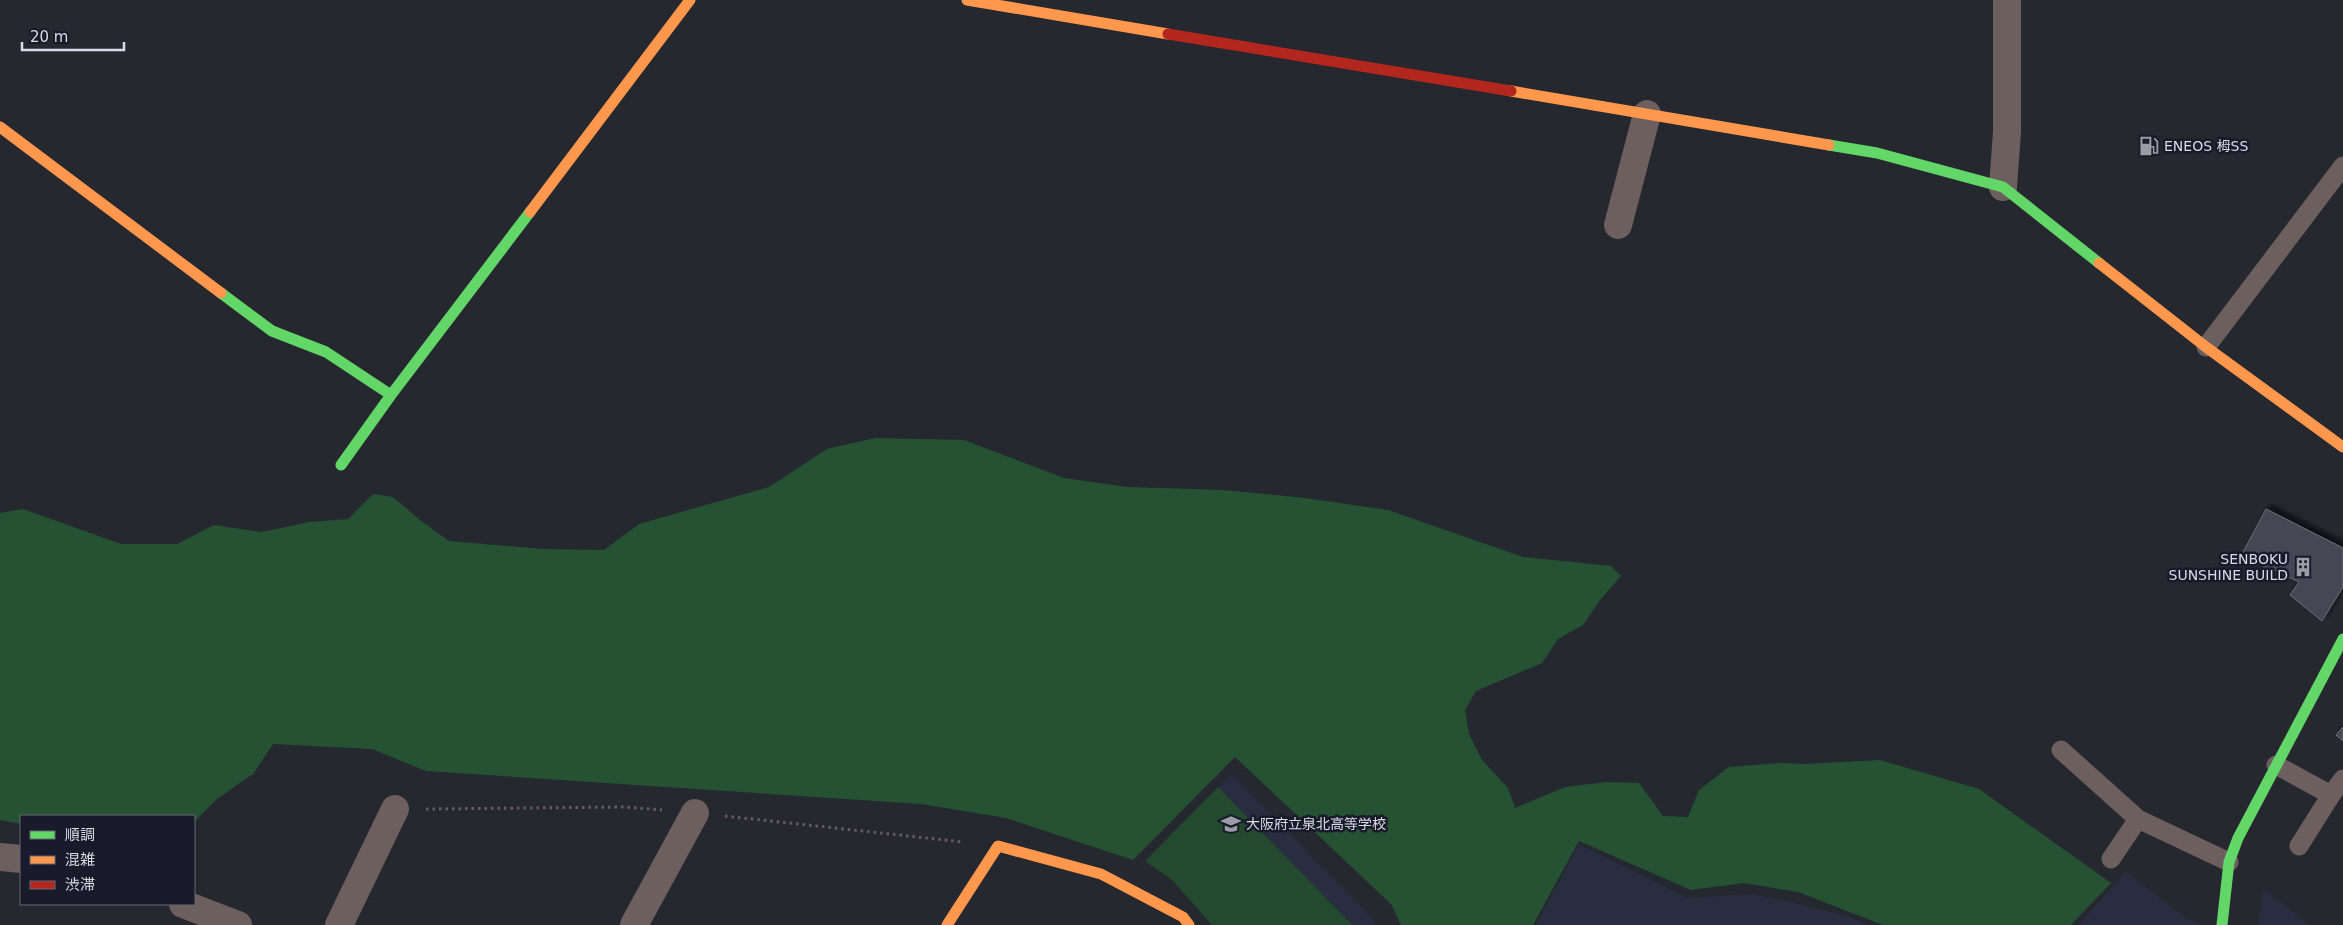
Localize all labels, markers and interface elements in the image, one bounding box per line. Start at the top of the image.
scale bar [22,20,125,52]
text: 20 m [30,28,68,46]
fuel station icon: ENEOS 栂SS [2138,135,2160,157]
place label: ENEOS 栂SS [2164,138,2248,154]
place label: SENBOKU SUNSHINE BUILD [2169,551,2288,583]
building icon: SENBOKU SUNSHINE BUILD [2292,556,2314,578]
school or university icon: 大阪府立泉北高等学校 [1220,813,1242,835]
legend [20,815,195,905]
place label: 大阪府立泉北高等学校 [1246,816,1386,832]
text: 順調 [65,826,95,844]
text: 混雑 [65,851,95,869]
text: 渋滞 [65,876,95,894]

